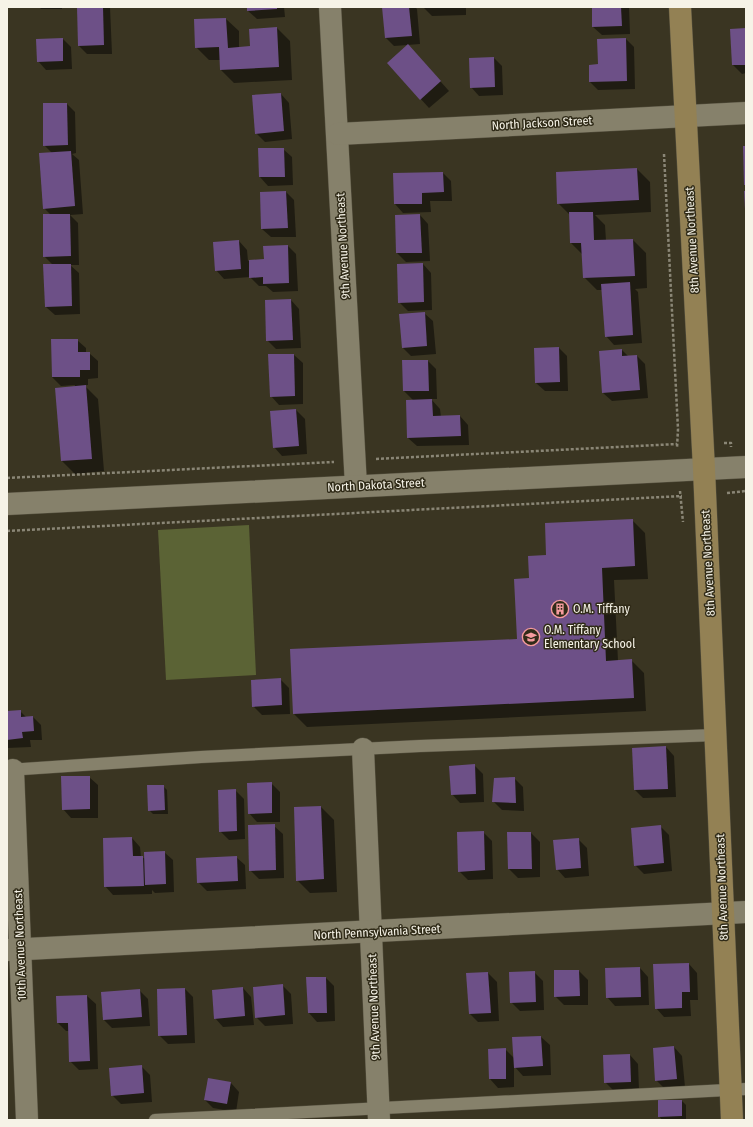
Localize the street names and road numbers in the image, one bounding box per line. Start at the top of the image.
street label: North Jackson Street [491,113,593,133]
street label: 8th Avenue Northeast [682,186,702,294]
street label: 9th Avenue Northeast [333,192,353,300]
street label: North Dakota Street [327,475,425,495]
street label: 8th Avenue Northeast [698,509,718,617]
street label: 8th Avenue Northeast [713,833,731,941]
street label: 10th Avenue Northeast [11,889,29,1001]
street label: North Pennsylvania Street [313,922,441,942]
street label: 9th Avenue Northeast [365,953,383,1060]

